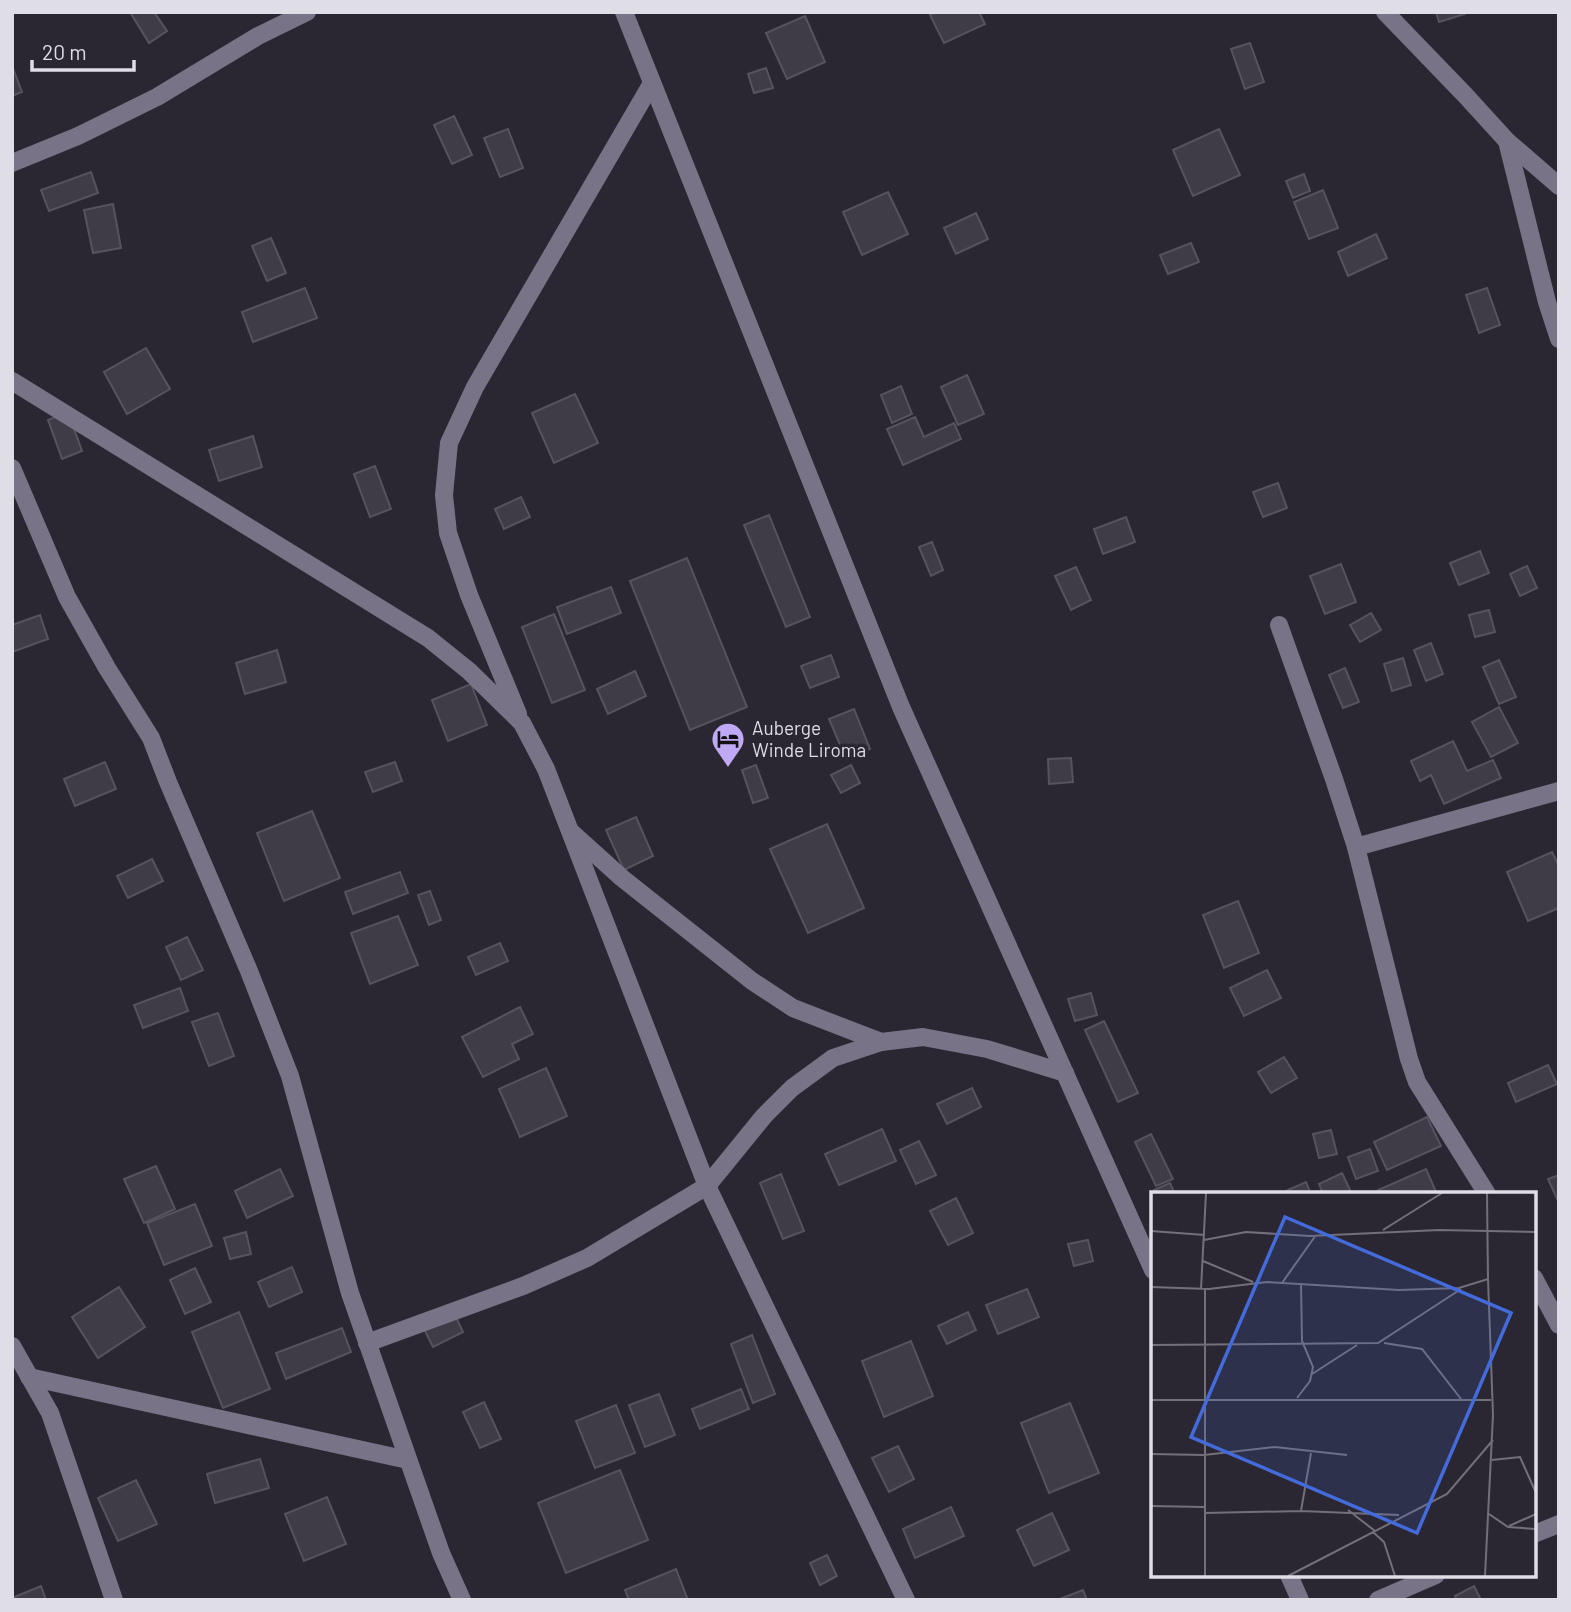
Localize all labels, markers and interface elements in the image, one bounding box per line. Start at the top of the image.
scale bar [32,28,133,72]
text: 20 m [42,39,87,64]
place label: Auberge Winde Liroma [752,716,866,761]
hotel icon: Auberge Winde Liroma [709,720,747,769]
inset map [1151,1192,1536,1577]

